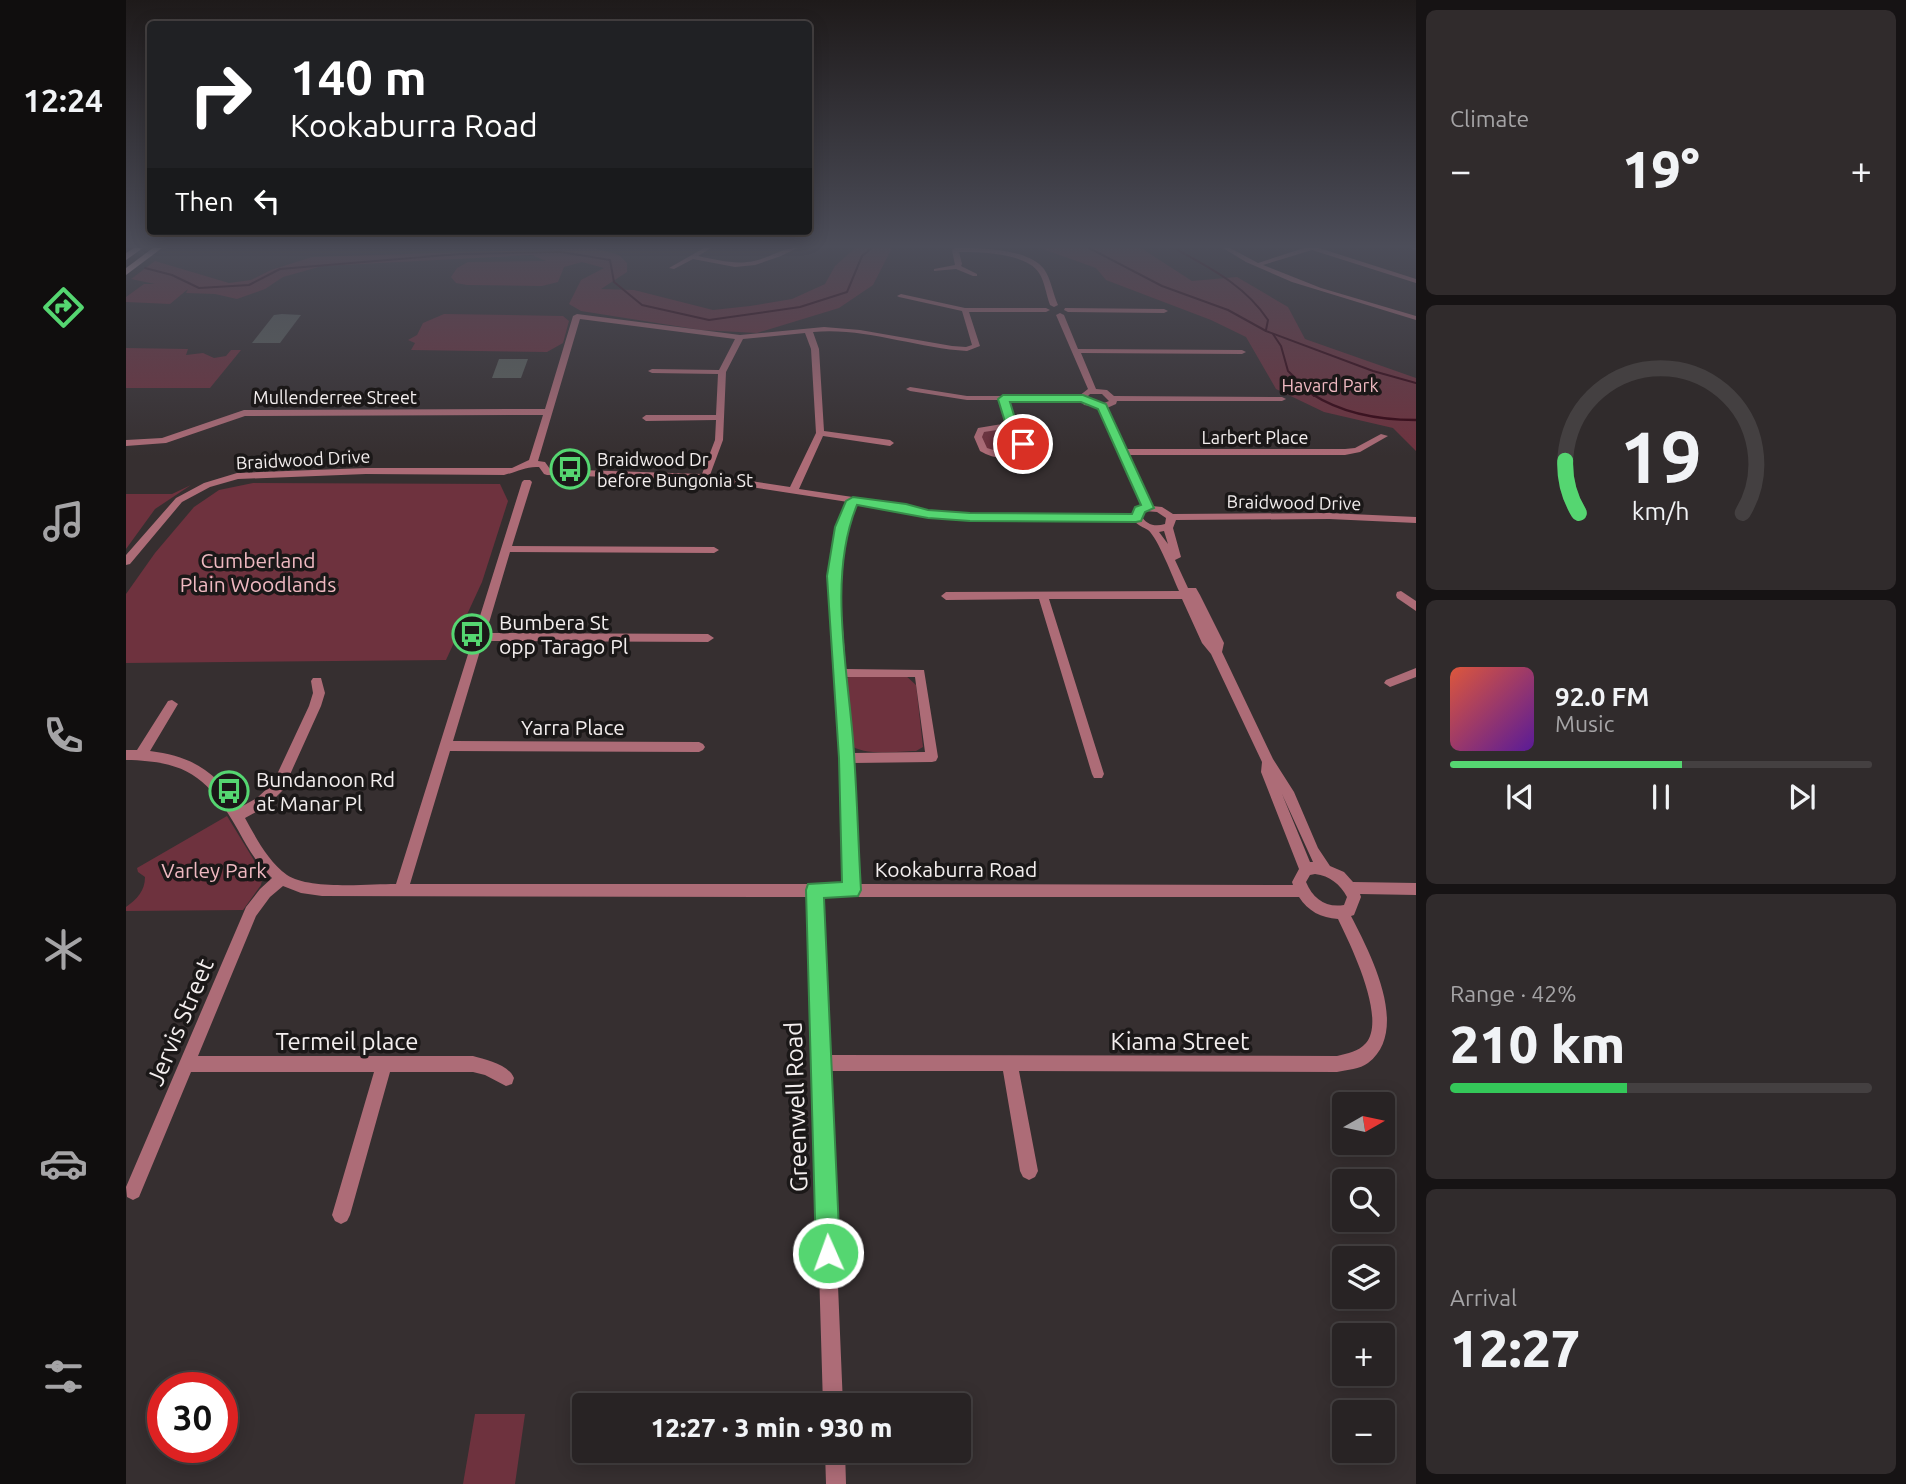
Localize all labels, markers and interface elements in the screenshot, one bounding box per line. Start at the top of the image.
icon: right [175,49,266,140]
text: 140 m [290,49,427,104]
text: 12:24 [23,82,103,118]
text: Climate [1450,106,1529,131]
text: Kookaburra Road [290,107,538,143]
text: 19° [1622,140,1700,198]
text: − [1450,149,1471,191]
text: + [1851,149,1872,191]
icon: left [248,182,286,220]
text: Then [175,187,234,216]
icon: directions [39,283,88,332]
park label: Havard Park [1281,375,1379,395]
street label: Mullenderree Street [253,387,417,407]
pin [993,414,1053,474]
text: 19 [1620,416,1702,498]
icon: arrive [1004,425,1042,463]
street label: Larbert Place [1202,427,1308,447]
street label: Braidwood Drive [235,445,371,473]
bus stop icon: Braidwood Dr before Bungonia St [549,448,591,490]
place label: Braidwood Dr before Bungonia St [597,449,753,490]
street label: Braidwood Drive [1227,491,1361,513]
icon: music [39,497,88,546]
text: km/h [1632,497,1690,525]
park label: Cumberland Plain Woodlands [180,548,336,596]
place label: Bumbera St opp Tarago Pl [499,610,628,658]
bus stop icon: Bumbera St opp Tarago Pl [451,613,493,655]
text: 92.0 FM [1555,682,1649,711]
icon: phone [39,711,88,760]
text: Music [1555,711,1614,736]
street label: Yarra Place [521,715,625,739]
place label: Bundanoon Rd at Manar Pl [256,767,395,815]
bus stop icon: Bundanoon Rd at Manar Pl [208,770,250,812]
icon: previous [1501,778,1539,816]
icon: pause [1642,778,1680,816]
icon: next [1783,778,1821,816]
street label: Kookaburra Road [875,857,1037,881]
park label: Varley Park [161,858,267,882]
icon: climate [39,925,88,974]
street label: Jervis Street [141,954,219,1089]
text: Range · 42% [1450,981,1577,1006]
text: 210 km [1450,1015,1625,1073]
street label: Greenwell Road [780,1021,812,1193]
street label: Termeil place [275,1028,419,1055]
street label: Kiama Street [1111,1028,1250,1055]
north arrow [1332,1092,1395,1155]
map controls [1332,1092,1395,1463]
icon: car [39,1139,88,1188]
button: search [1332,1169,1395,1232]
position arrow [791,1216,865,1290]
button: layers [1332,1246,1395,1309]
text: Arrival [1450,1285,1517,1310]
text: 12:27 [1450,1319,1580,1377]
button: + [1332,1323,1395,1386]
icon: filters [39,1352,88,1401]
speed limit sign: 30 [147,1372,238,1463]
button: − [1332,1400,1395,1463]
text: 12:27 · 3 min · 930 m [651,1413,892,1442]

